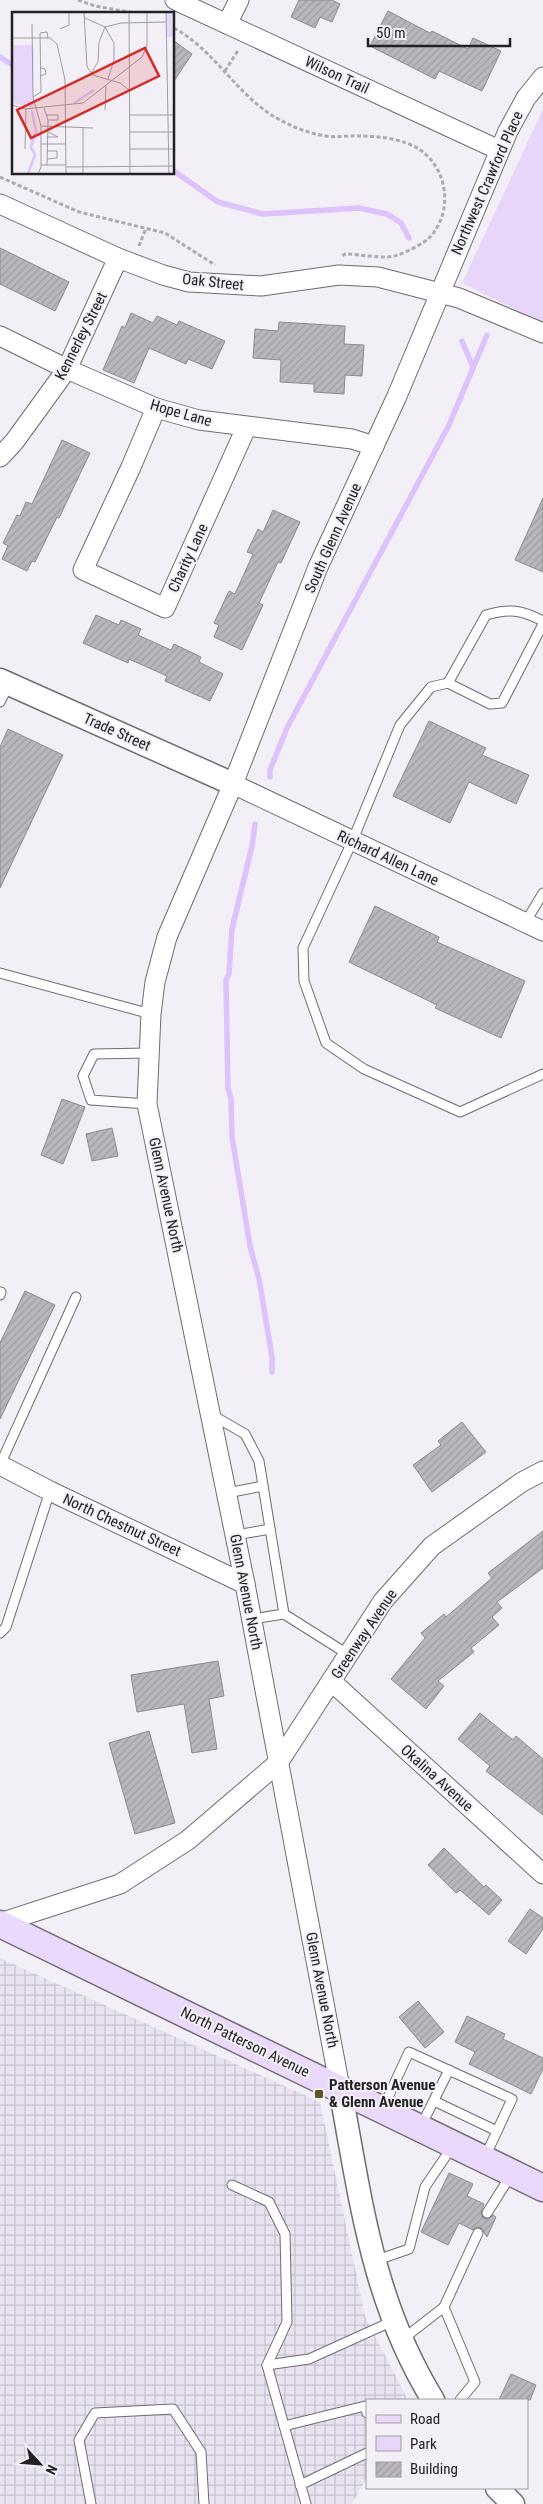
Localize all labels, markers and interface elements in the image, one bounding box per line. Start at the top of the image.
inset map [12,12,175,175]
scale bar [368,15,510,47]
text: 50 m [376,24,406,42]
street label: Wilson Trail [302,52,372,98]
street label: Northwest Crawford Place [447,108,527,258]
street label: Oak Street [181,270,245,294]
street label: Kennerley Street [51,289,111,383]
street label: Hope Lane [148,396,214,430]
street label: South Glenn Avenue [301,480,365,596]
street label: Charity Lane [164,521,212,595]
street label: Trade Street [81,709,153,755]
street label: Richard Allen Lane [334,827,442,889]
street label: Glenn Avenue North [145,1136,187,1254]
street label: North Chestnut Street [60,1490,184,1560]
street label: Glenn Avenue North [226,1533,266,1651]
street label: Greenway Avenue [327,1586,401,1682]
street label: Okalina Avenue [397,1741,477,1815]
street label: Glenn Avenue North [302,1931,342,2049]
street label: North Patterson Avenue [178,2003,312,2081]
place label: Patterson Avenue & Glenn Avenue [329,2076,435,2111]
marker: Patterson Avenue & Glenn Avenue [313,2088,325,2100]
legend [366,2399,528,2489]
text: Road [410,2410,440,2428]
text: Park [410,2435,437,2453]
north arrow [15,2439,65,2489]
text: Building [410,2460,458,2478]
text: N [43,2462,61,2477]

